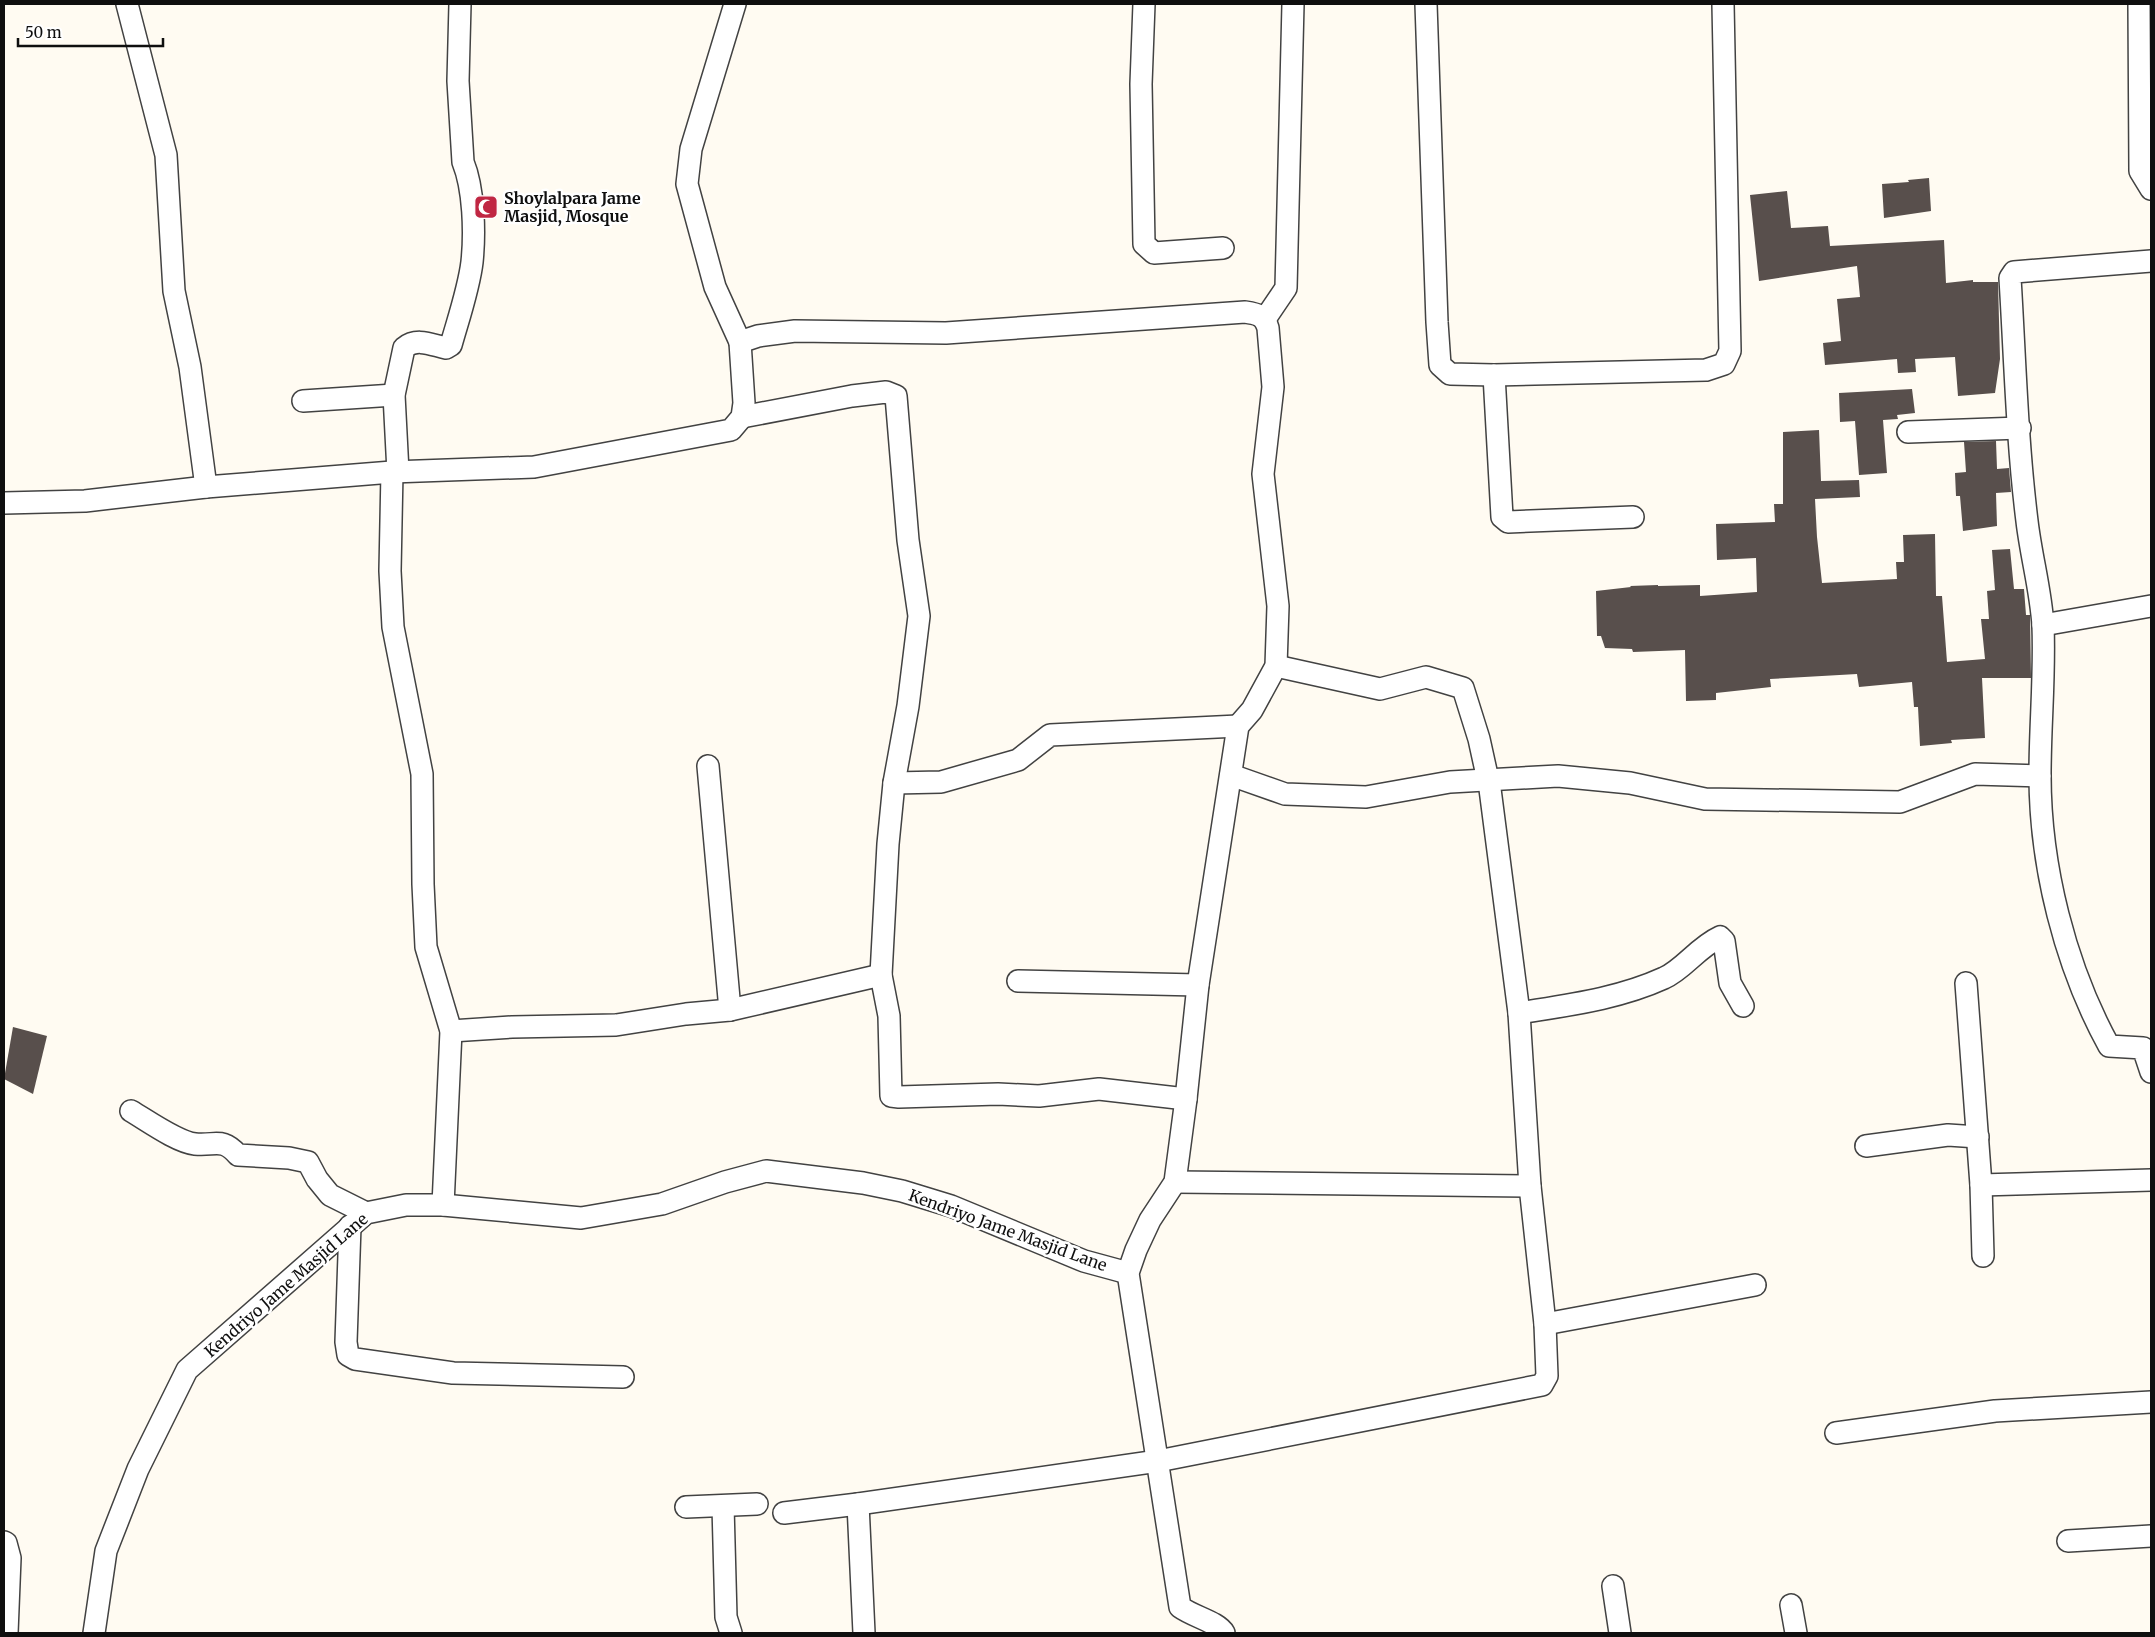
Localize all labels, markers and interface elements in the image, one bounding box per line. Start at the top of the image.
scale bar [18,15,162,47]
text: 50 m [25,23,62,42]
place label: Shoylalpara Jame Masjid, Mosque [504,188,641,227]
mosque icon: Shoylalpara Jame Masjid, Mosque [473,194,499,220]
street label: Kendriyo Jame Masjid Lane [906,1185,1110,1275]
street label: Kendriyo Jame Masjid Lane [200,1209,372,1361]

